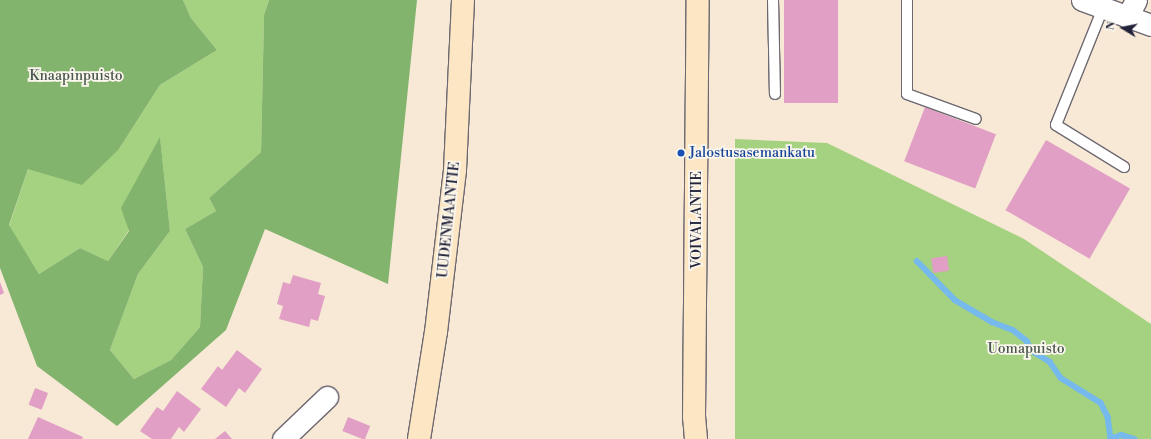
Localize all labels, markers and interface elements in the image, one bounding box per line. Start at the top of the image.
north arrow [1103,8,1143,48]
text: N [1104,20,1119,31]
park label: Knaapinpuisto [29,68,123,84]
place label: Jalostusasemankatu [689,145,815,161]
marker: Jalostusasemankatu [676,148,686,158]
street label: UUDENMAANTIE [435,161,463,279]
street label: VOIVALANTIE [689,171,705,269]
park label: Uomapuisto [987,341,1065,357]

